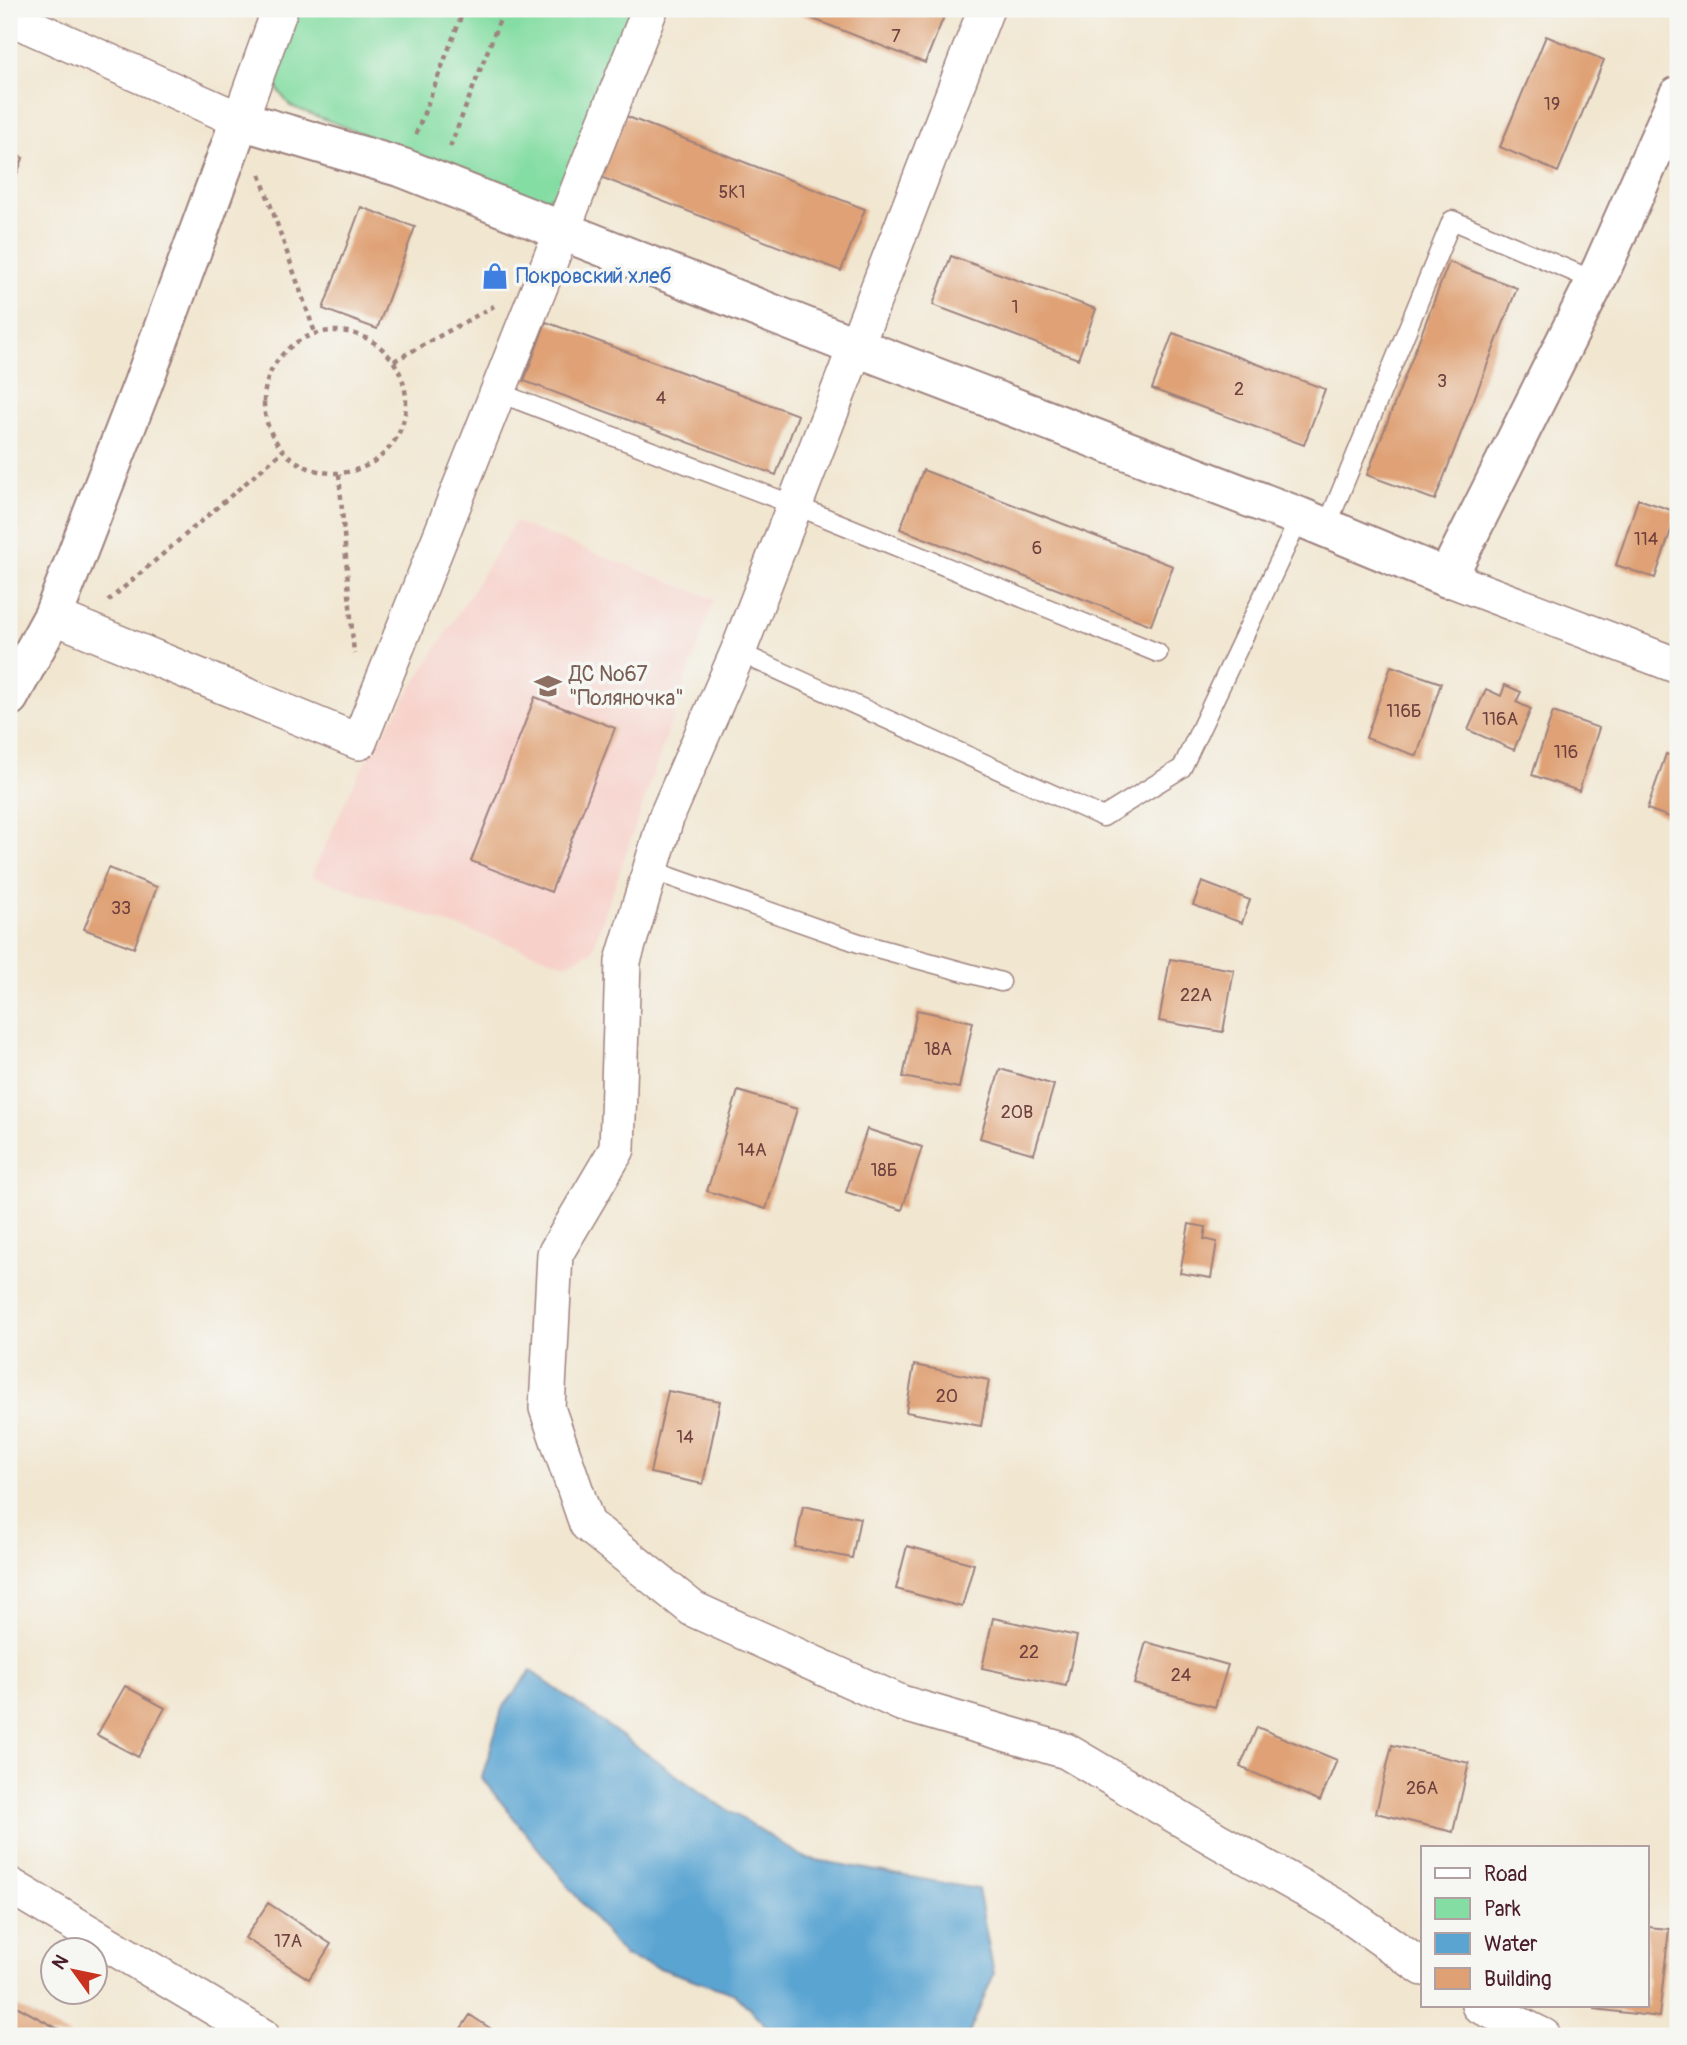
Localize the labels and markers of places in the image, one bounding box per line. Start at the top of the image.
shop icon: Покровский хлеб [480,261,510,291]
place label: Покровский хлеб [516,263,672,290]
place label: ДС №67 "Поляночка" [568,661,684,712]
school or university icon: ДС №67 "Поляночка" [533,671,563,701]

